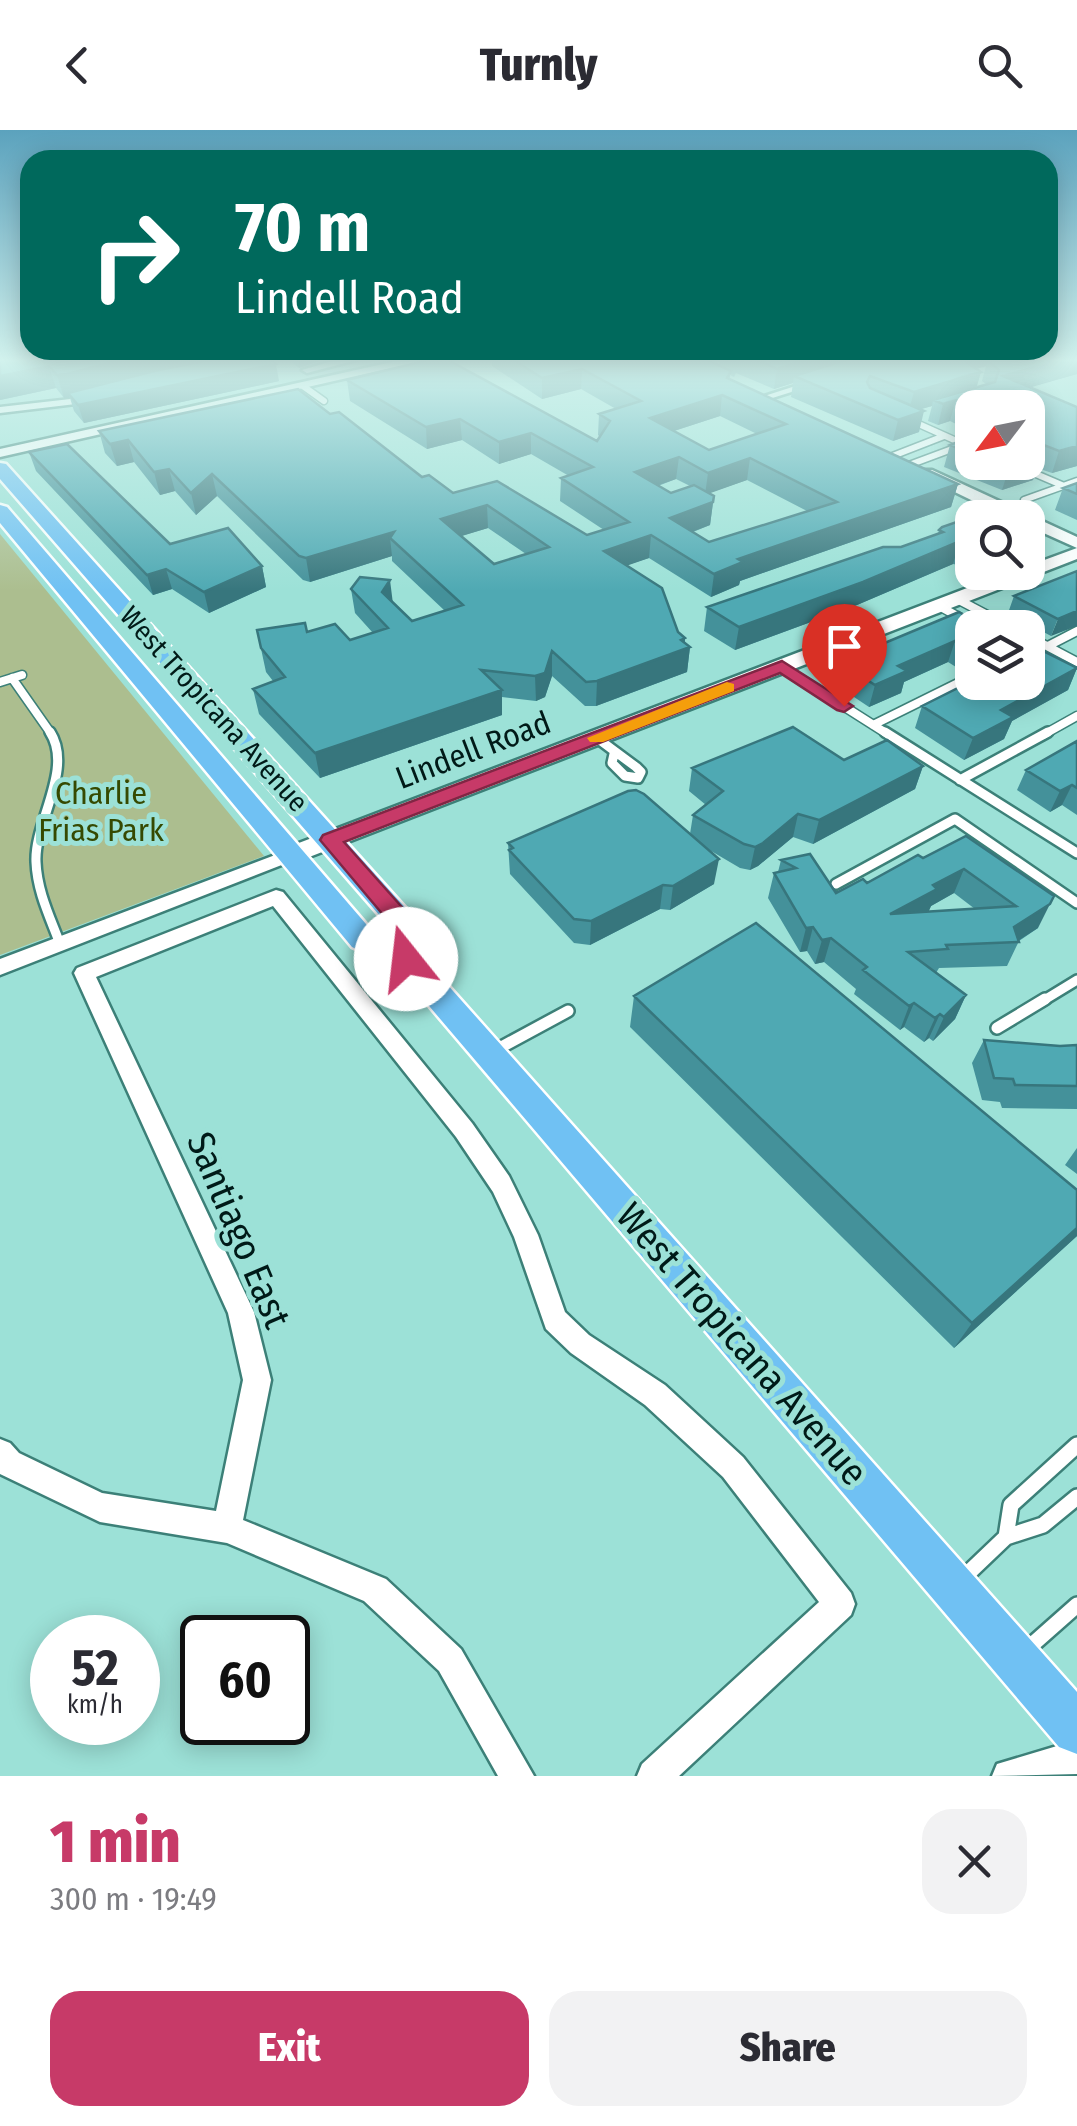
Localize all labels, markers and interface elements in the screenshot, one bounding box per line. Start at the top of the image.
icon: back [50,38,105,93]
text: Turnly [480,38,597,92]
icon: search [972,38,1027,93]
text: 70 m [235,186,370,270]
icon: right [70,190,200,320]
text: Lindell Road [235,271,464,325]
north arrow [955,390,1045,480]
map controls [955,390,1045,700]
button: search [955,500,1045,590]
street label: West Tropicana Avenue [113,600,315,818]
pin [802,604,887,707]
button: layers [955,610,1045,700]
icon: arrive [817,619,872,674]
street label: Lindell Road [390,703,556,797]
park label: Charlie Frias Park [38,774,164,849]
position arrow [354,907,458,1011]
street label: Santiago East [177,1125,301,1335]
street label: West Tropicana Avenue [607,1193,877,1495]
speed limit sign: 60 [180,1615,310,1745]
text: 52 [71,1638,119,1698]
text: km/h [67,1690,123,1720]
text: 1 min [50,1806,181,1878]
button: close [922,1809,1027,1914]
text: 300 m · 19:49 [50,1880,217,1918]
button: Exit [50,1991,529,2106]
button: Share [549,1991,1027,2106]

